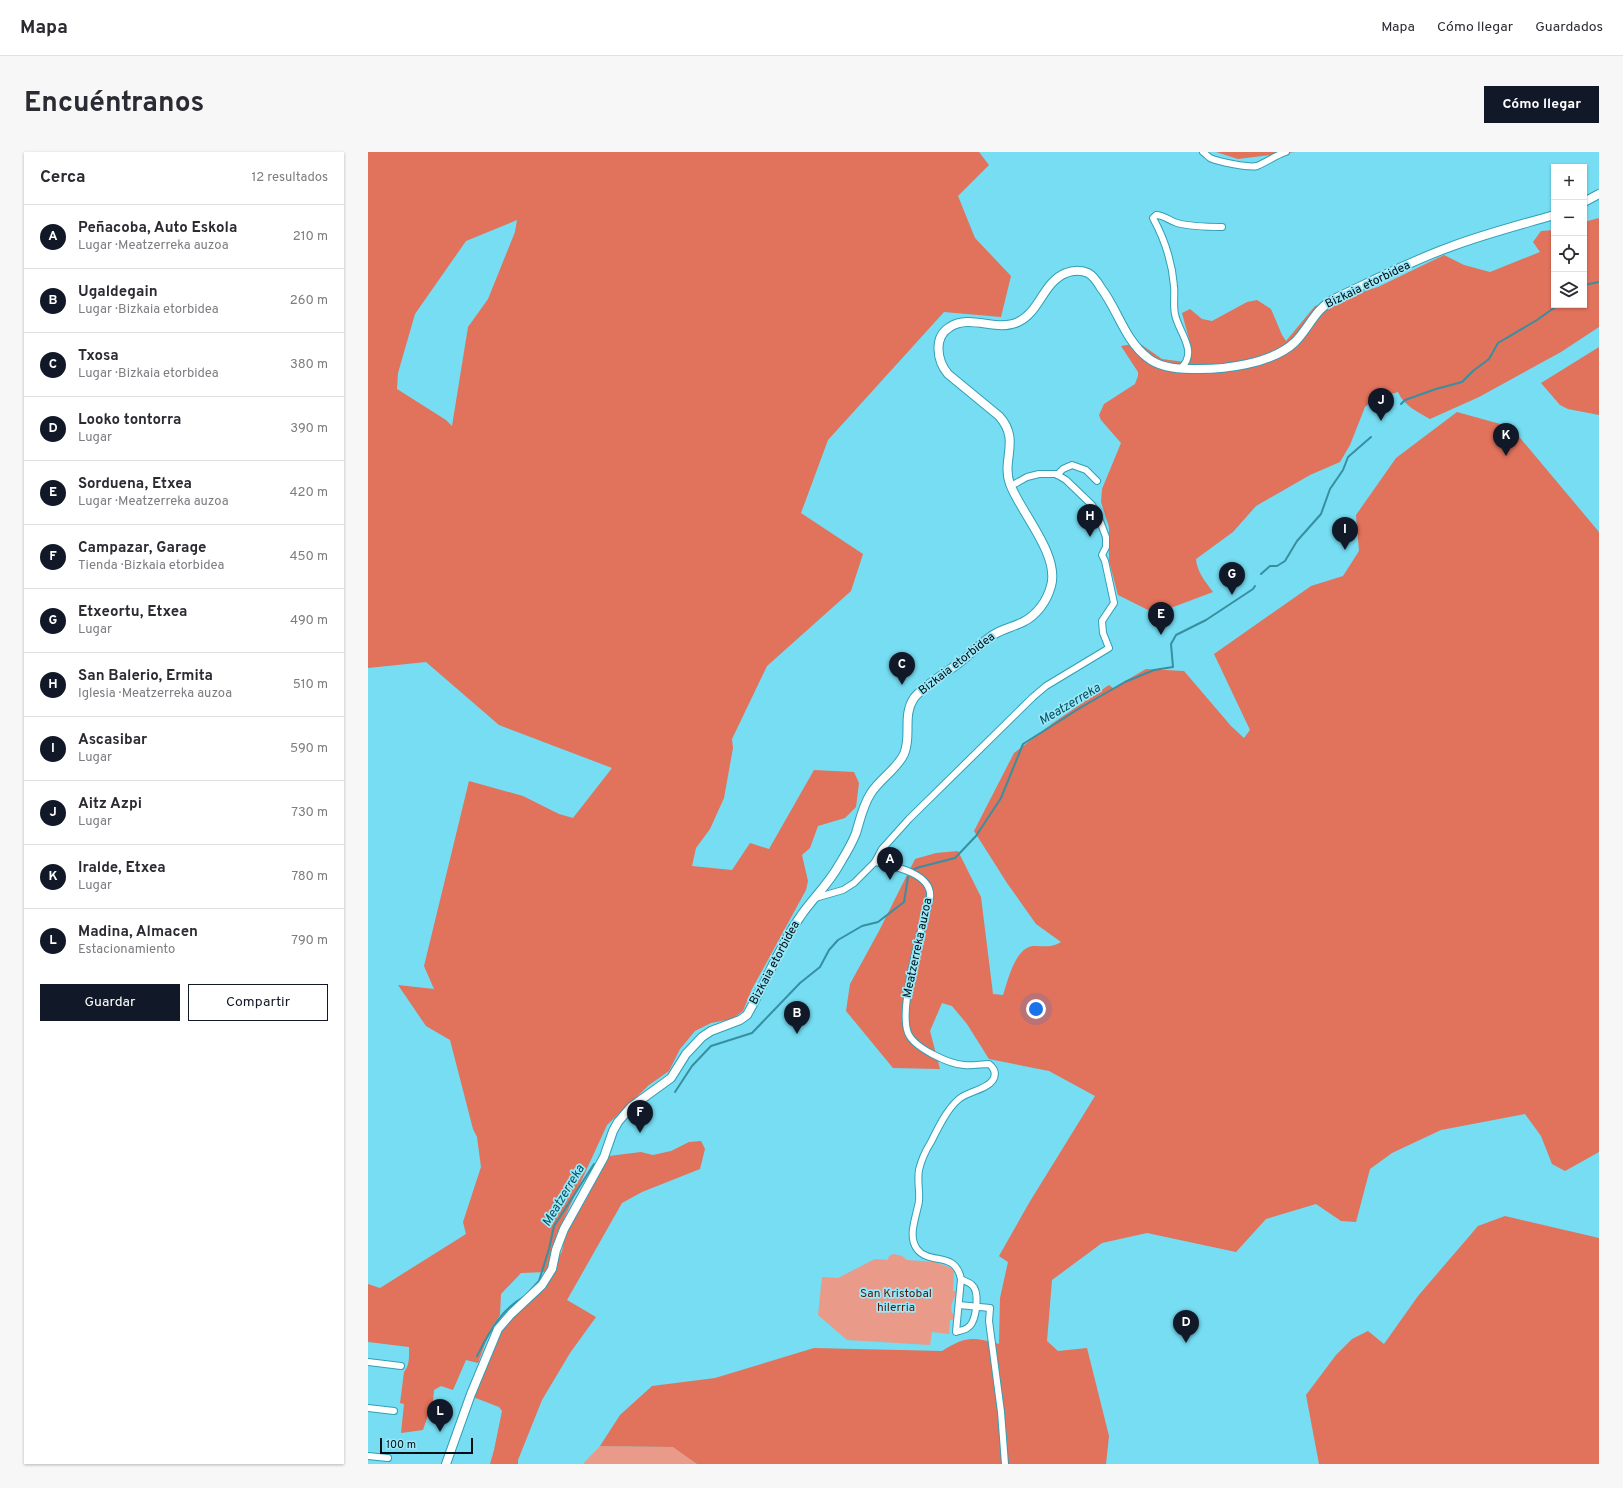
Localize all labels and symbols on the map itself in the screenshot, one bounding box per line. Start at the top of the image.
street label: Bizkaia etorbidea [1323,257,1413,313]
pin: J [1368,388,1394,421]
pin: K [1493,423,1519,456]
pin: H [1077,504,1103,537]
pin: I [1332,517,1358,550]
pin: G [1219,562,1245,595]
pin: E [1148,602,1174,635]
street label: Bizkaia etorbidea [916,629,998,699]
pin: C [889,652,915,685]
water label: Meatzerreka [1036,680,1104,730]
pin: A [877,847,903,880]
street label: Meatzerreka auzoa [900,896,936,1000]
street label: Bizkaia etorbidea [746,918,804,1008]
your location [1026,999,1046,1019]
pin: B [784,1001,810,1034]
pin: F [627,1100,653,1133]
water label: Meatzerreka [539,1162,589,1230]
park label: San Kristobal hilerria [860,1286,932,1316]
pin: D [1173,1310,1199,1343]
pin: L [427,1399,453,1432]
scale bar [380,1436,473,1455]

